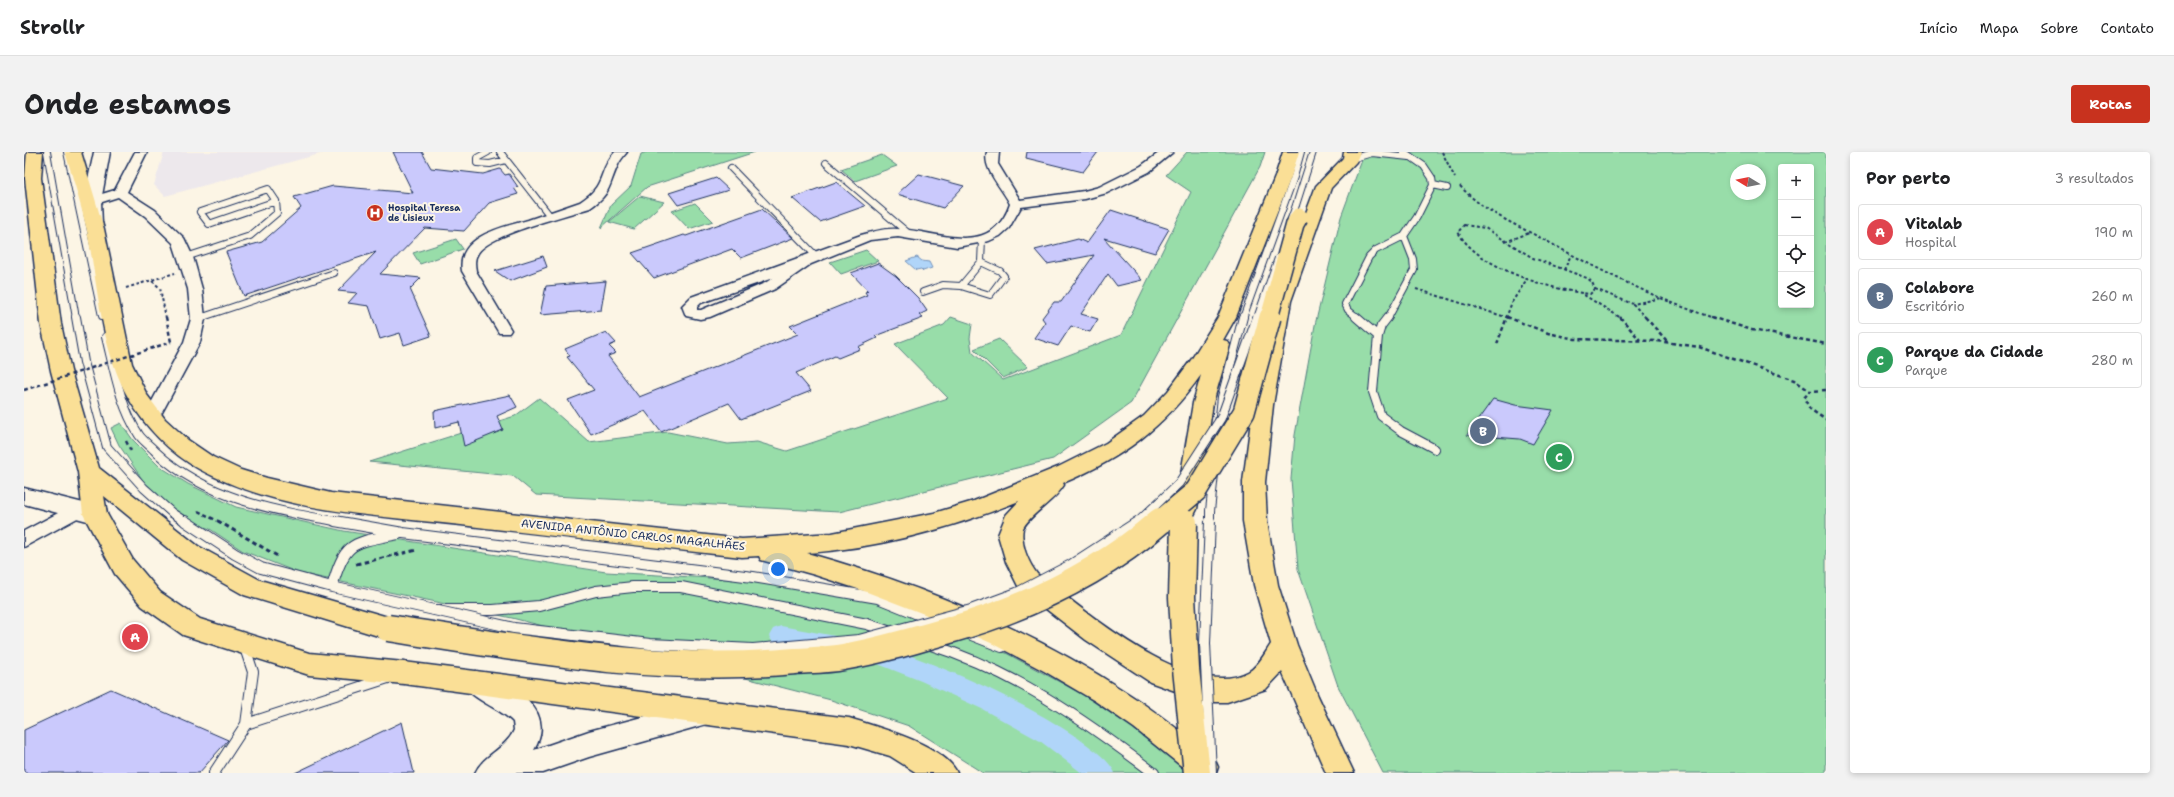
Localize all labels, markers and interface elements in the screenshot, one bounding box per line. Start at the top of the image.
text: Strollr [20,15,85,40]
text: Início [1919,19,1958,37]
text: Mapa [1980,19,2019,37]
text: Sobre [2041,19,2078,37]
text: Contato [2100,19,2154,37]
text: Onde estamos [24,85,231,123]
button: Rotas [2071,85,2150,123]
north arrow [1730,164,1766,200]
map controls [1778,164,1814,308]
button: + [1778,164,1814,200]
text: Por perto [1866,167,1951,189]
text: 3 resultados [2055,170,2134,187]
button: − [1778,200,1814,236]
place label: Hospital Teresa de Lisieux [388,202,461,224]
hospital icon: Hospital Teresa de Lisieux [365,203,385,223]
text: Vitalab [1905,214,1962,234]
text: A [1875,224,1885,241]
text: 190 m [2094,224,2133,241]
text: Hospital [1905,234,1956,251]
button: locate [1778,236,1814,272]
button: layers [1778,272,1814,308]
text: Colabore [1905,278,1975,298]
text: B [1876,288,1884,305]
text: 260 m [2091,288,2133,305]
text: Escritório [1905,298,1965,315]
text: Parque da Cidade [1905,342,2043,362]
text: C [1876,352,1884,369]
text: 280 m [2091,352,2133,369]
text: Parque [1905,362,1948,379]
pin: B [1470,416,1496,446]
pin: C [1546,442,1572,472]
street label: AVENIDA ANTÔNIO CARLOS MAGALHÃES [520,515,746,554]
your location [768,559,788,579]
pin: A [122,622,148,652]

